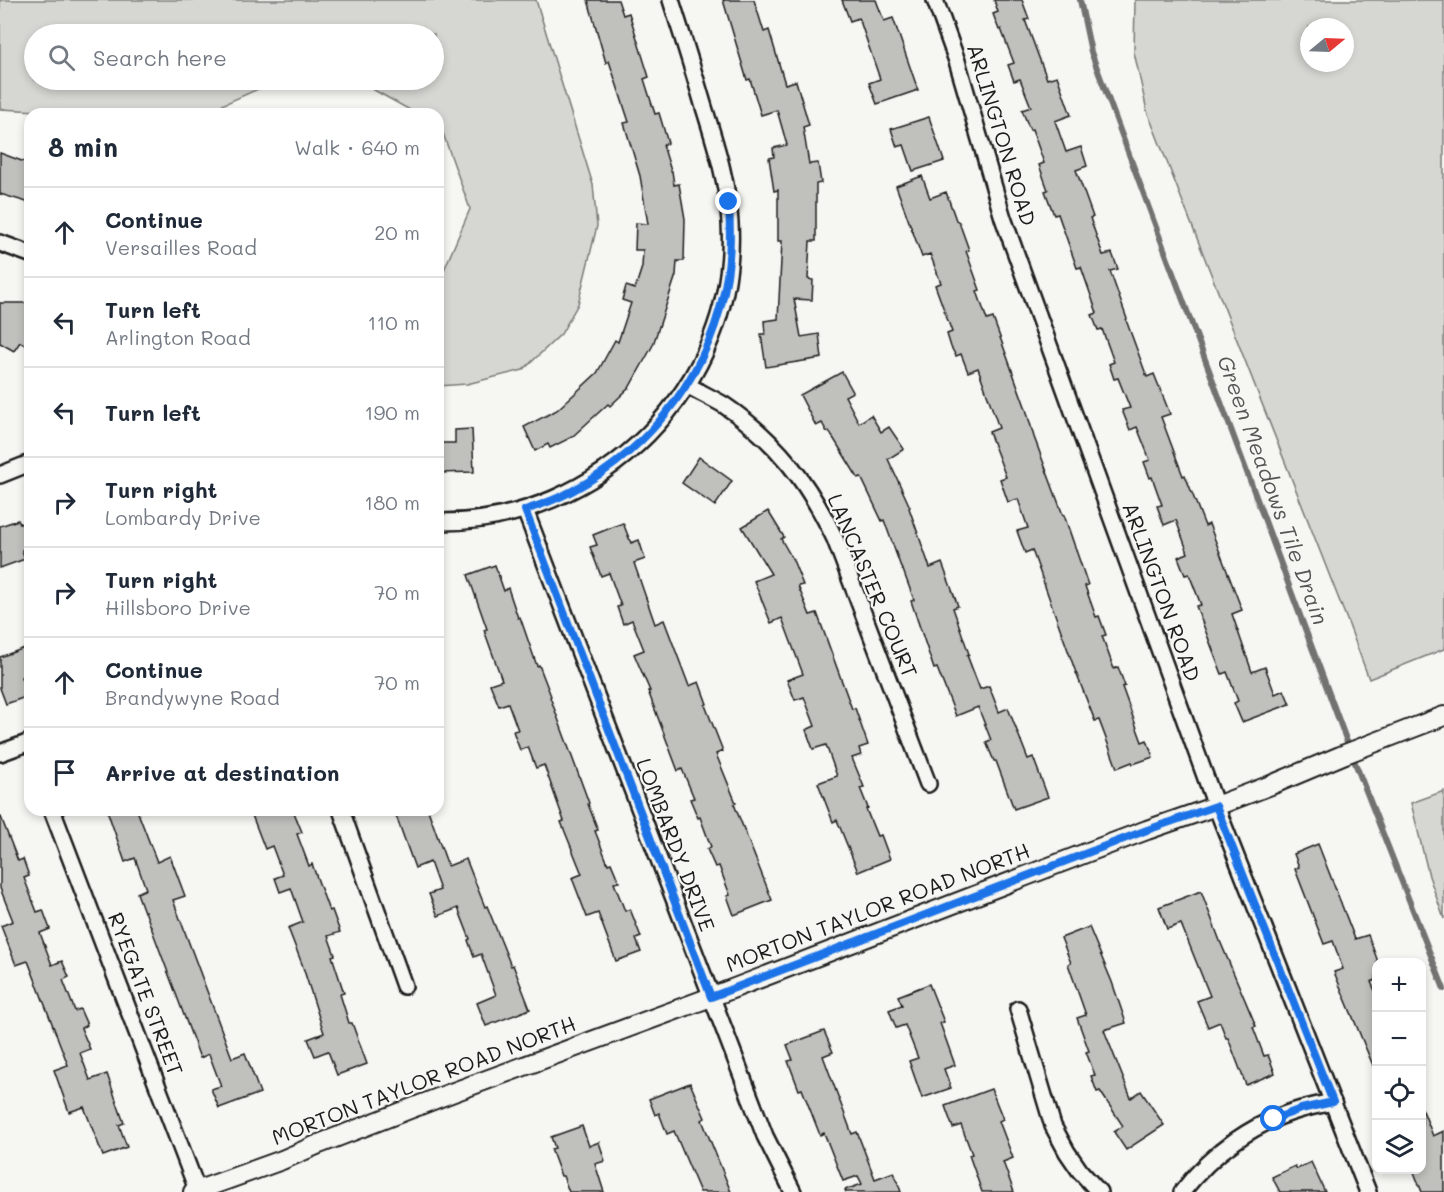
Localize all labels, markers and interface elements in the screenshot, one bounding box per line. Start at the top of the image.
north arrow [1300,18,1354,72]
search box [24,24,444,90]
street label: ARLINGTON ROAD [962,40,1043,229]
icon: search [45,41,78,74]
text: Search here [93,43,227,72]
text: 8 min [48,130,118,164]
text: Walk · 640 m [294,134,420,160]
route end [715,188,741,214]
text: Continue [105,205,203,234]
icon: ahead [48,216,81,249]
text: 20 m [374,219,420,245]
text: Versailles Road [105,234,257,260]
text: Turn left [105,295,201,324]
icon: left [48,306,81,339]
text: 110 m [367,309,420,335]
text: Arlington Road [105,324,251,350]
water label: Green Meadows Tile Drain [1211,351,1336,628]
icon: left [48,396,81,429]
text: Turn left [105,398,201,427]
text: 190 m [365,399,420,425]
text: Turn right [105,475,217,504]
icon: right [48,486,81,519]
text: 180 m [364,489,420,515]
street label: LANCASTER COURT [822,489,924,681]
street label: ARLINGTON ROAD [1117,498,1207,685]
text: Lombardy Drive [105,504,261,530]
text: Turn right [105,565,217,594]
icon: right [48,576,81,609]
text: 70 m [374,579,420,605]
text: Hillsboro Drive [105,594,251,620]
text: Continue [105,655,203,684]
icon: ahead [48,666,81,699]
text: 70 m [374,669,420,695]
text: Brandywyne Road [105,684,280,710]
street label: LOMBARDY DRIVE [631,754,722,935]
icon: arrive [48,756,81,789]
text: Arrive at destination [105,758,340,787]
street label: MORTON TAYLOR ROAD NORTH [722,836,1033,977]
street label: RYEGATE STREET [103,908,190,1079]
map controls [1372,958,1426,1174]
button: + [1372,958,1426,1012]
street label: MORTON TAYLOR ROAD NORTH [268,1009,579,1150]
button: − [1372,1012,1426,1066]
button: locate [1372,1066,1426,1120]
route start [1260,1105,1286,1131]
button: layers [1372,1120,1426,1174]

